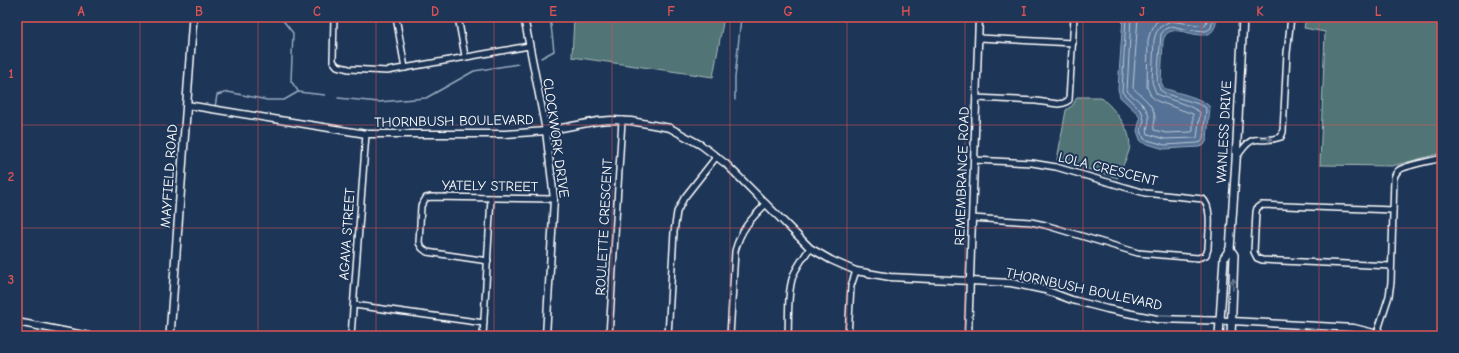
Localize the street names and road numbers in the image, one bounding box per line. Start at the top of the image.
street label: CLOCKWORK DRIVE [539,77,573,199]
street label: WANLESS DRIVE [1213,80,1235,184]
street label: REMEMBRANCE ROAD [951,106,973,246]
street label: THORNBUSH BOULEVARD [374,111,534,131]
street label: MAYFIELD ROAD [157,123,181,229]
street label: LOLA CRESCENT [1056,148,1160,190]
street label: ROULETTE CRESCENT [592,157,616,296]
street label: YATELY STREET [442,177,539,195]
street label: AGAVA STREET [335,186,359,281]
street label: THORNBUSH BOULEVARD [1004,264,1164,314]

